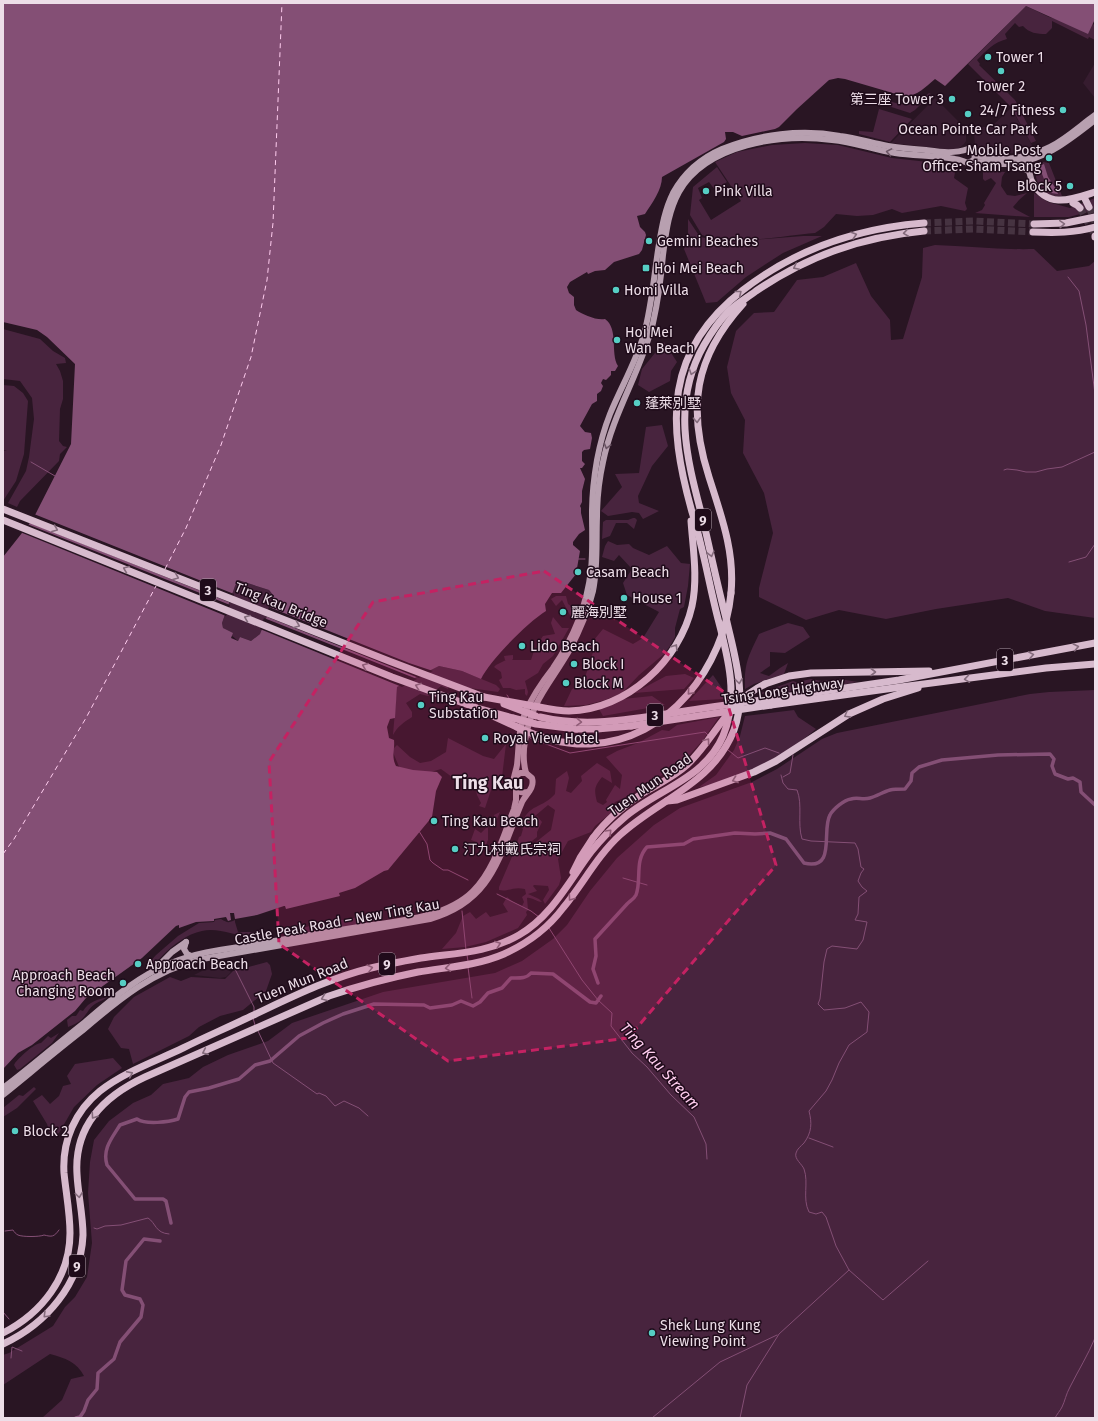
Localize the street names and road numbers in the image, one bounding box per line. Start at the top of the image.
road number: 9 [695,509,711,531]
road number: 3 [200,579,216,601]
street label: Ting Kau Bridge [232,579,330,631]
road number: 3 [997,649,1013,671]
street label: Tsing Long Highway [721,674,845,708]
road number: 3 [647,704,663,726]
street label: Tuen Mun Road [605,750,695,820]
street label: Castle Peak Road – New Ting Kau [233,896,441,948]
road number: 9 [379,953,395,975]
street label: Tuen Mun Road [254,955,350,1007]
road number: 9 [69,1255,85,1277]

